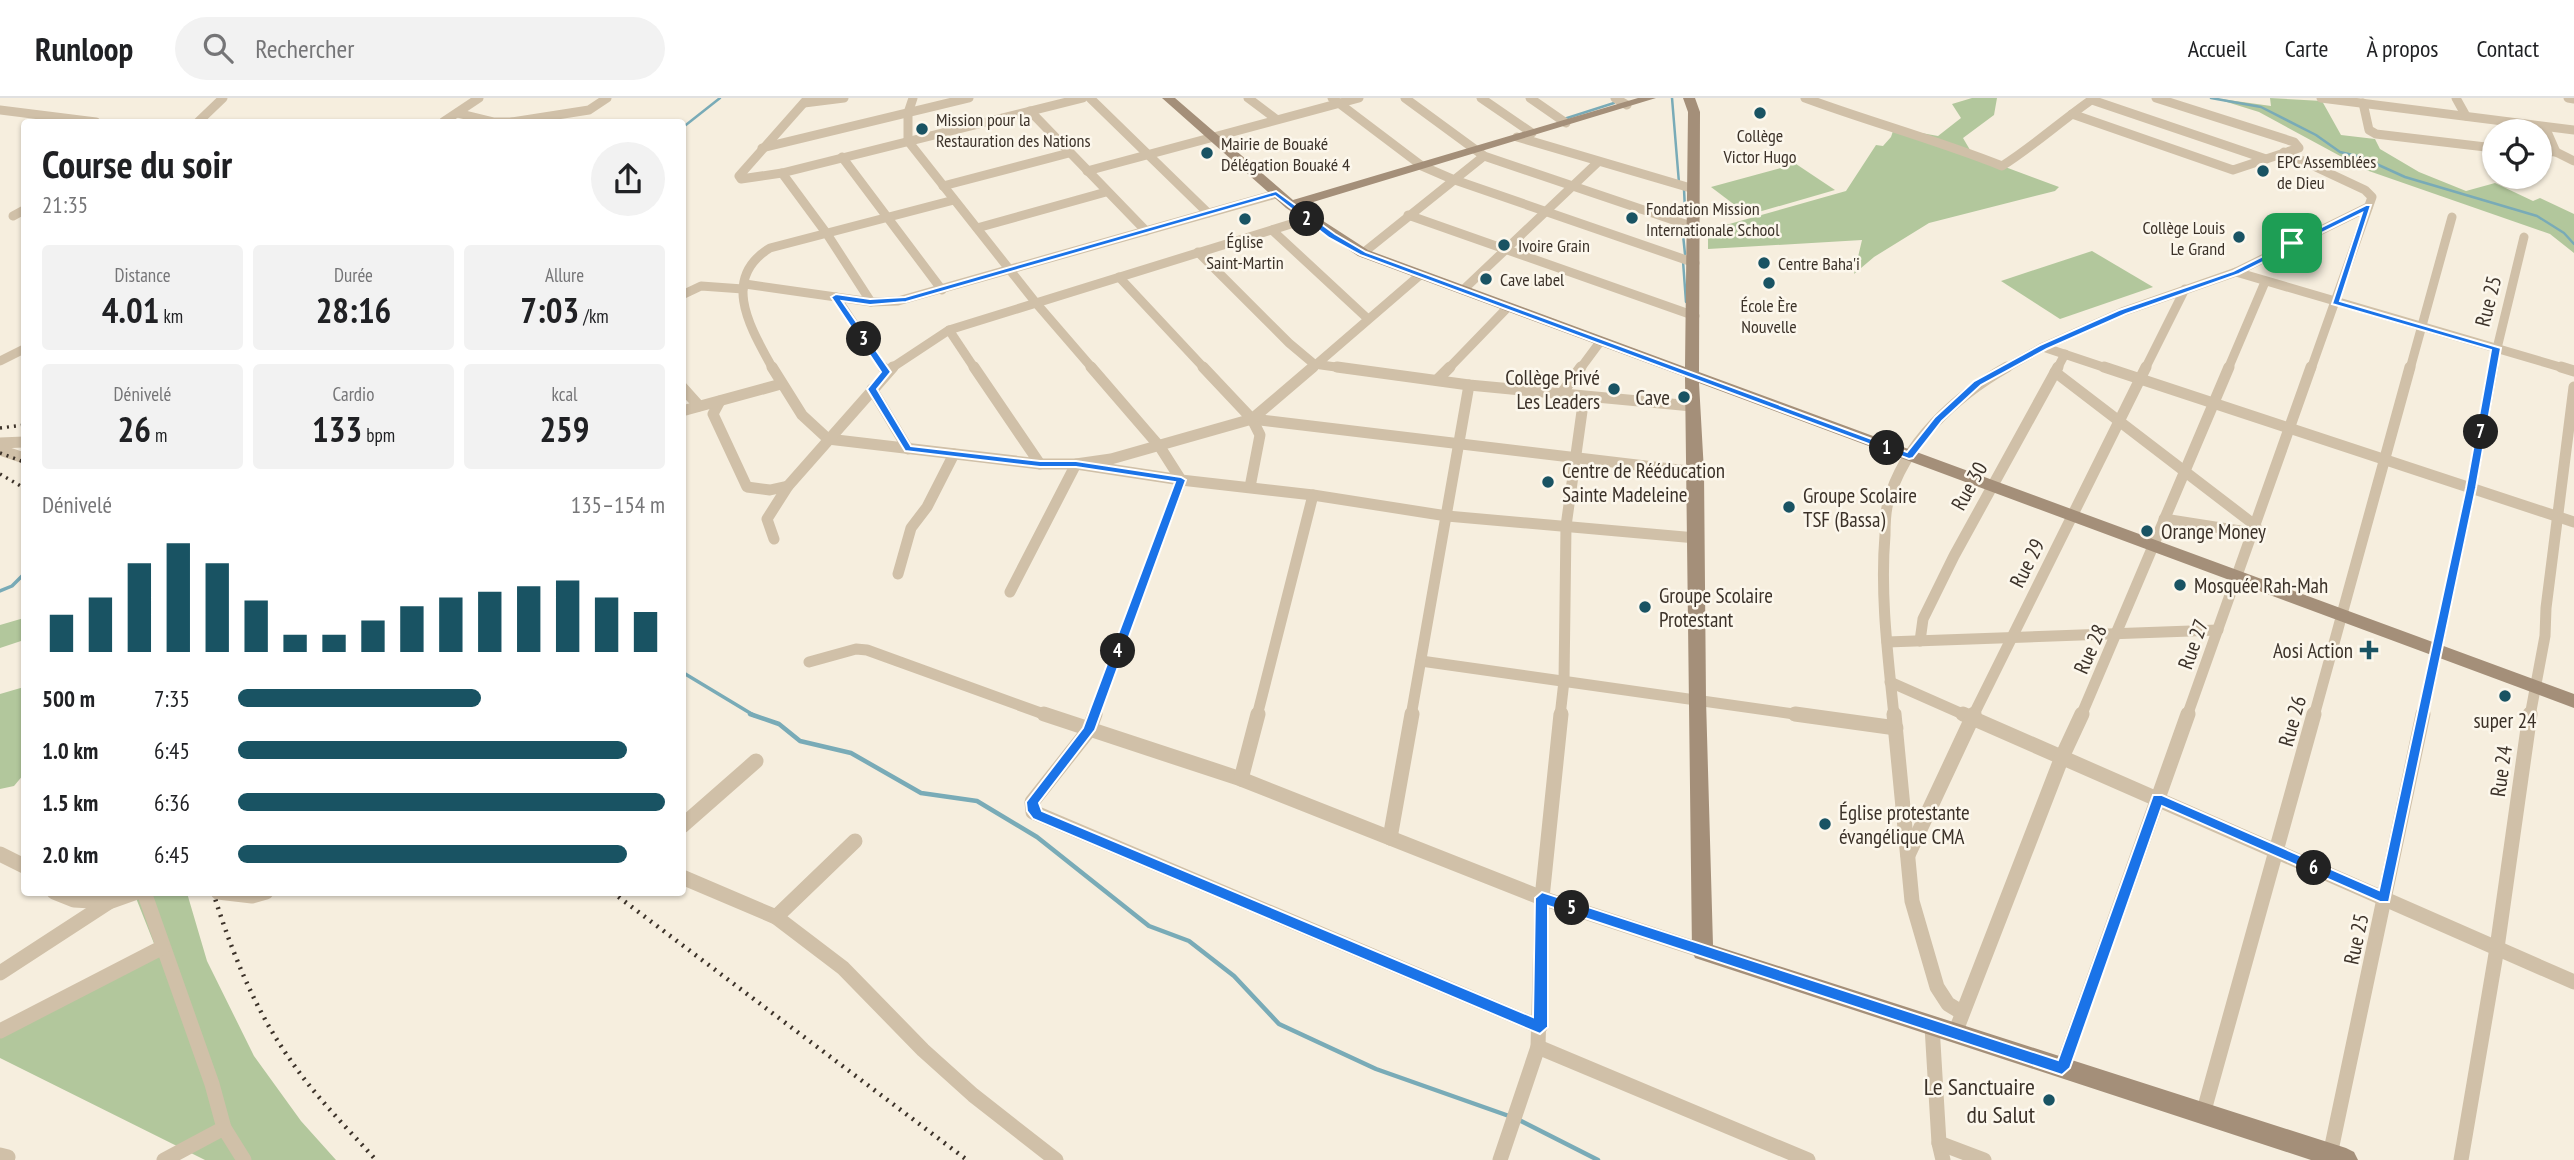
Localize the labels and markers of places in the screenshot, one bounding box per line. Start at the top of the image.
marker: Collège Victor Hugo [1752,105,1768,121]
place label: Mission pour la Restauration des Nations [936,108,1091,152]
marker: Mission pour la Restauration des Nations [914,121,930,137]
place label: Collège Victor Hugo [1723,124,1797,168]
place label: Mairie de Bouaké Délégation Bouaké 4 [1221,132,1350,176]
marker: Mairie de Bouaké Délégation Bouaké 4 [1199,145,1215,161]
place label: EPC Assemblées de Dieu [2277,150,2376,194]
marker: EPC Assemblées de Dieu [2255,163,2271,179]
place label: Fondation Mission Internationale School [1646,197,1780,241]
pin: 2 [1290,202,1324,236]
marker: Fondation Mission Internationale School [1624,210,1640,226]
marker: Église Saint-Martin [1237,211,1253,227]
pin [2262,213,2322,273]
place label: Collège Louis Le Grand [2143,216,2225,260]
marker: Collège Louis Le Grand [2231,229,2247,245]
place label: Église Saint-Martin [1206,230,1284,274]
place label: Ivoire Grain [1518,234,1590,257]
marker: Ivoire Grain [1496,237,1512,253]
place label: Centre Baha'i [1778,252,1860,275]
marker: Centre Baha'i [1756,255,1772,271]
place label: Cave label [1500,268,1565,291]
marker: Cave label [1478,271,1494,287]
marker: École Ère Nouvelle [1761,275,1777,291]
place label: École Ère Nouvelle [1740,294,1798,338]
pin: 3 [846,322,882,356]
place label: Collège Privé Les Leaders [1505,364,1600,415]
marker: Collège Privé Les Leaders [1606,381,1622,397]
place label: Cave [1635,384,1670,411]
marker: Cave [1676,389,1692,405]
pin: 7 [2464,414,2498,450]
pin: 1 [1870,430,1904,466]
place label: Centre de Rééducation Sainte Madeleine [1562,457,1725,508]
marker: Centre de Rééducation Sainte Madeleine [1540,474,1556,490]
place label: Groupe Scolaire TSF (Bassa) [1803,482,1917,533]
marker: Groupe Scolaire TSF (Bassa) [1781,499,1797,515]
place label: Orange Money [2161,518,2266,545]
marker: Orange Money [2139,523,2155,539]
place label: Mosquée Rah-Mah [2194,572,2328,599]
marker: Mosquée Rah-Mah [2172,577,2188,593]
place label: Groupe Scolaire Protestant [1659,582,1773,633]
marker: Groupe Scolaire Protestant [1637,599,1653,615]
pin: 4 [1100,634,1136,668]
place label: Aosi Action [2273,637,2353,664]
marker: Aosi Action [2359,640,2379,660]
marker: super 24 [2497,688,2513,704]
place label: super 24 [2473,707,2537,734]
place label: Église protestante évangélique CMA [1839,799,1970,850]
marker: Église protestante évangélique CMA [1817,816,1833,832]
pin: 6 [2296,850,2332,886]
pin: 5 [1554,890,1590,926]
place label: Le Sanctuaire du Salut [1924,1071,2035,1130]
marker: Le Sanctuaire du Salut [2041,1092,2057,1108]

